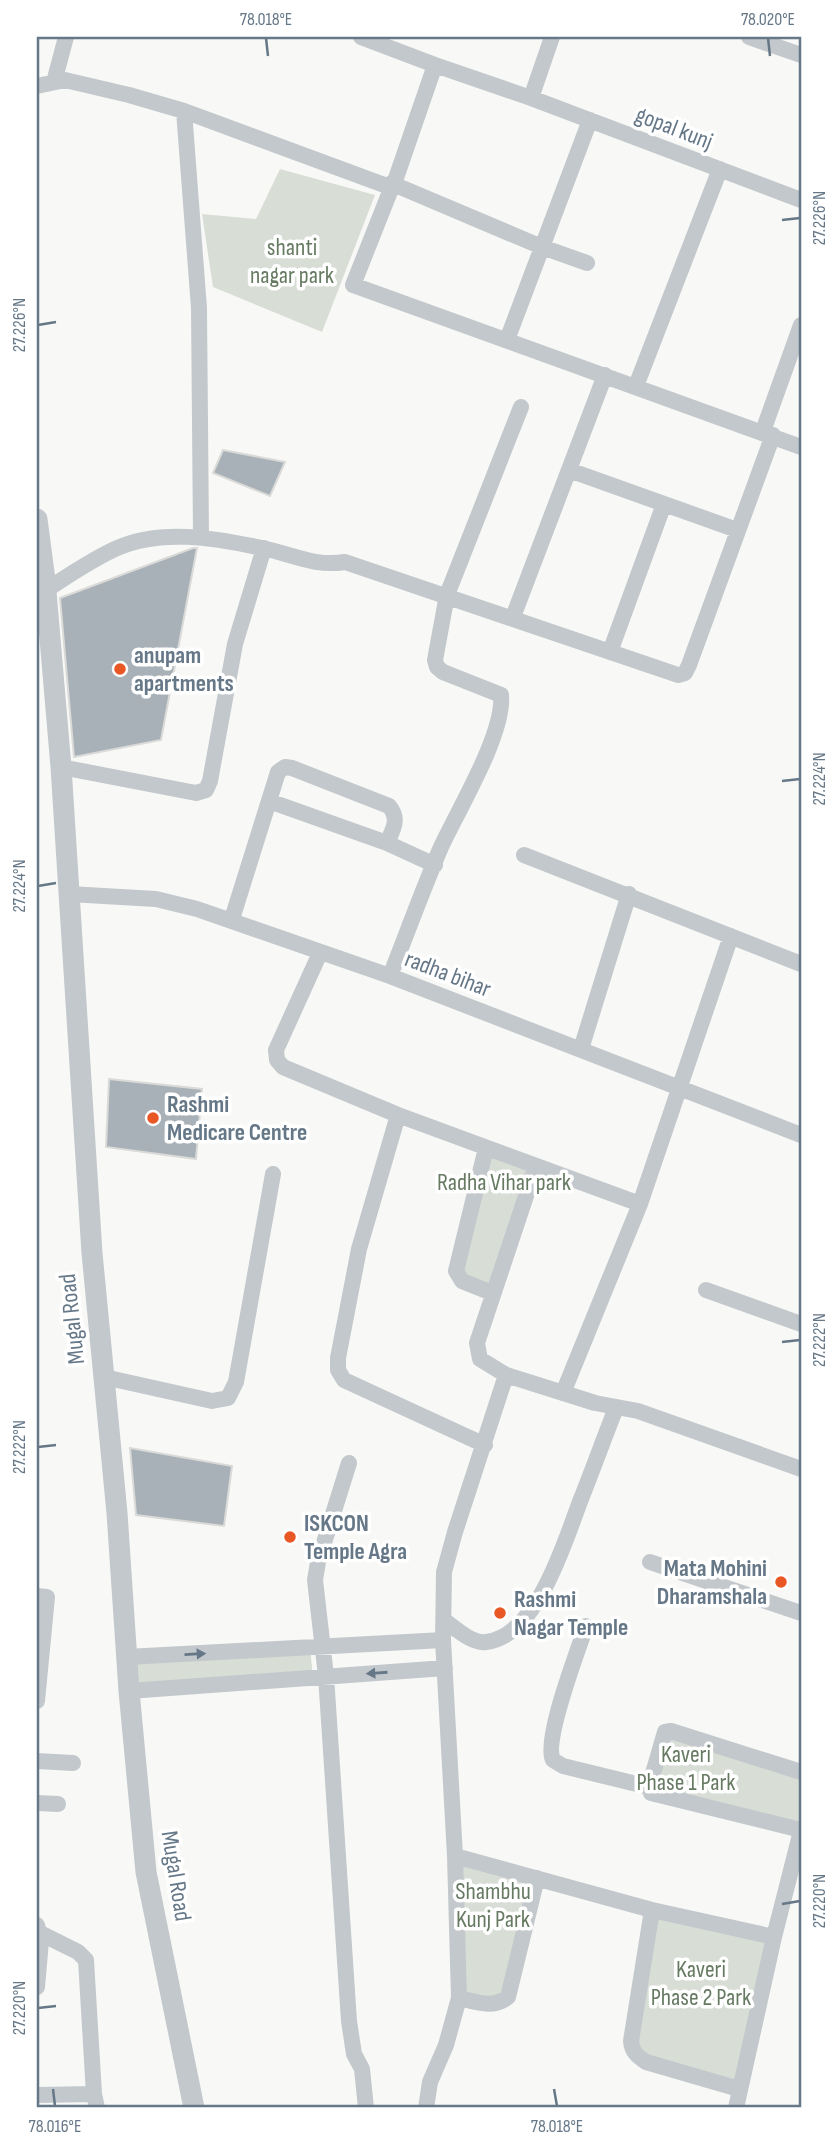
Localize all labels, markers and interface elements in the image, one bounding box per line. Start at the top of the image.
text: 78.018°E [240,9,292,30]
text: 78.020°E [741,9,795,30]
street label: gopal kunj [631,100,717,156]
text: 27.226°N [809,191,830,245]
park label: shanti nagar park [250,233,334,290]
text: 27.226°N [9,298,30,352]
place label: anupam apartments [134,641,234,698]
marker: anupam apartments [112,661,128,677]
text: 27.224°N [809,752,830,806]
text: 27.224°N [9,859,30,913]
street label: radha bihar [401,944,495,1004]
place label: Rashmi Medicare Centre [167,1090,307,1147]
marker: Rashmi Medicare Centre [145,1110,161,1126]
park label: Radha Vihar park [437,1168,571,1197]
street label: Mugal Road [53,1272,91,1366]
text: 27.222°N [809,1313,830,1367]
text: 27.222°N [9,1420,30,1474]
place label: ISKCON Temple Agra [304,1509,407,1566]
marker: ISKCON Temple Agra [282,1529,298,1545]
place label: Mata Mohini Dharamshala [657,1554,767,1611]
marker: Mata Mohini Dharamshala [773,1574,789,1590]
place label: Rashmi Nagar Temple [514,1585,628,1642]
marker: Rashmi Nagar Temple [492,1605,508,1621]
one-way arrow [184,1648,206,1659]
one-way arrow [365,1667,387,1678]
park label: Kaveri Phase 1 Park [636,1740,736,1797]
street label: Mugal Road [155,1829,197,1923]
text: 27.220°N [809,1874,830,1928]
park label: Shambhu Kunj Park [455,1877,531,1934]
park label: Kaveri Phase 2 Park [651,1955,751,2012]
text: 27.220°N [9,1981,30,2035]
text: 78.016°E [29,2116,81,2137]
text: 78.018°E [531,2116,583,2137]

